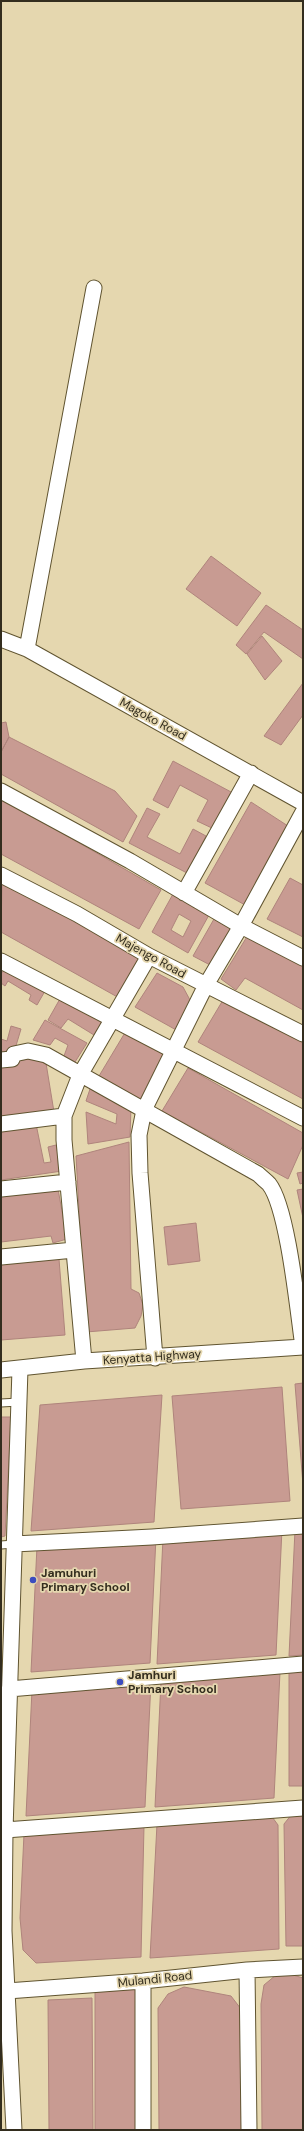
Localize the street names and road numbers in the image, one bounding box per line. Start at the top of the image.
street label: Magoko Road [117,694,189,744]
street label: Majengo Road [113,930,189,982]
street label: Kenyatta Highway [102,1346,202,1368]
street label: Mulandi Road [117,1967,193,1991]

